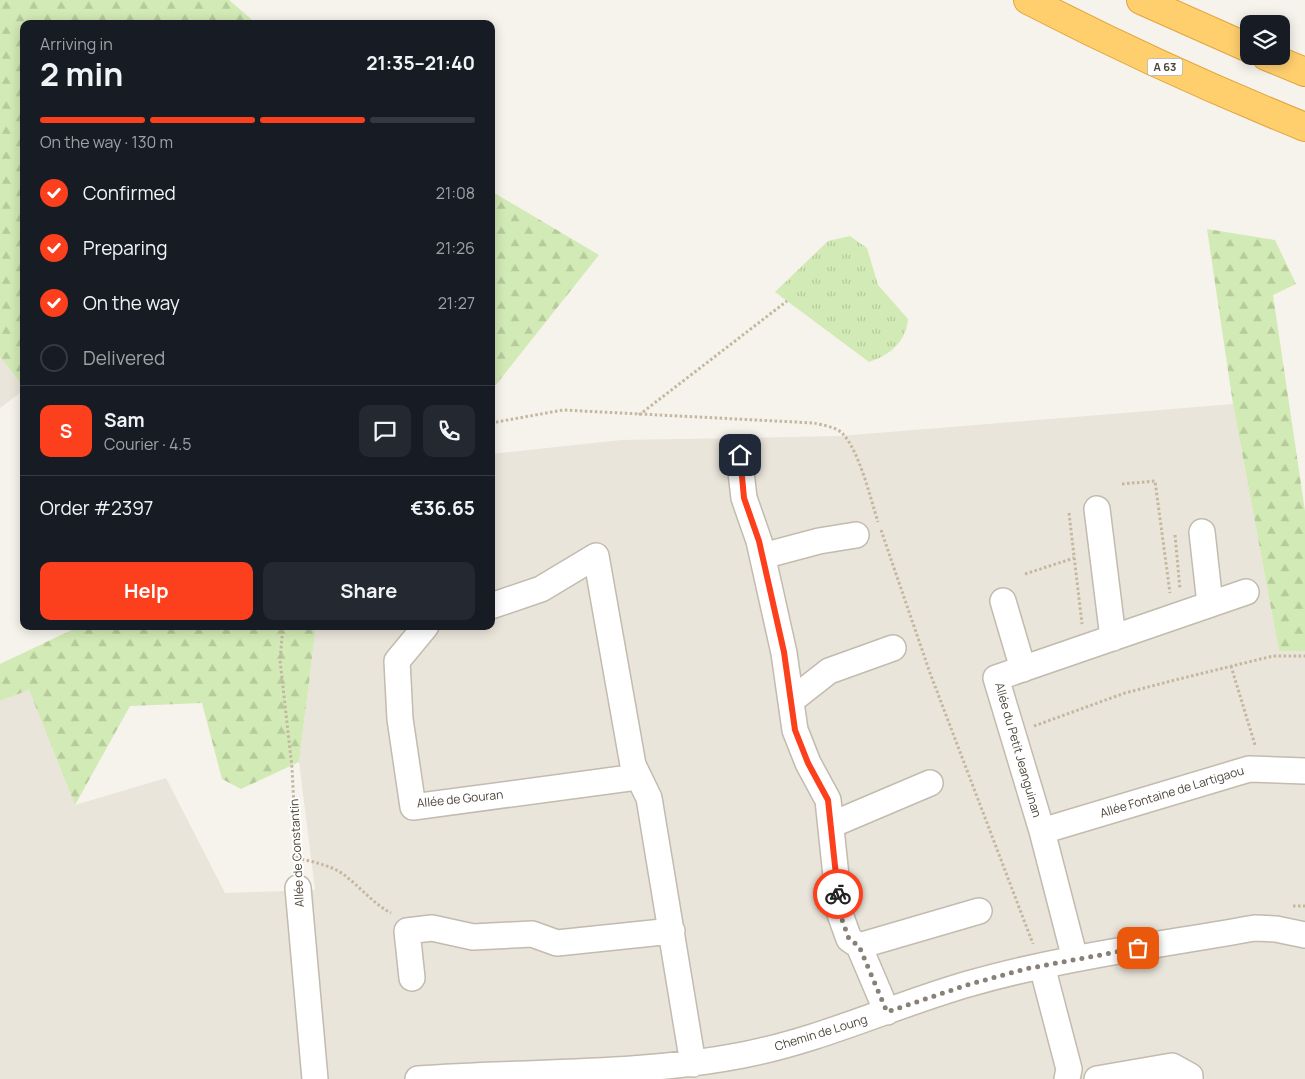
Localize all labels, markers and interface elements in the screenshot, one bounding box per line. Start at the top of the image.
map controls [1240,15,1290,65]
button: layers [1240,15,1290,65]
text: Arriving in [40,33,113,55]
text: 21:35–21:40 [366,50,475,76]
text: 2 min [40,52,123,96]
road number: A 63 [1148,58,1182,76]
text: On the way · 130 m [40,131,173,153]
icon: check [40,179,68,207]
text: Confirmed [83,180,176,206]
text: 21:08 [436,182,475,204]
icon: check [40,234,68,262]
text: Preparing [83,235,168,261]
text: 21:26 [436,237,475,259]
icon: check [40,289,68,317]
text: On the way [83,290,180,316]
text: 21:27 [438,292,475,314]
text: Delivered [83,345,165,371]
button: chat [359,405,411,457]
button: phone [423,405,475,457]
text: Sam [104,407,145,433]
text: S [60,418,72,444]
text: Courier · 4.5 [104,433,191,455]
pin [719,434,761,476]
icon: home [726,441,754,469]
text: Order #2397 [40,495,153,521]
text: €36.65 [410,495,475,521]
button: Help [40,562,253,620]
button: Share [263,562,475,620]
street label: Allée du Petit Jeanguinan [991,680,1046,819]
street label: Allée Fontaine de Lartigaou [1098,762,1246,822]
street label: Allée de Gouran [416,786,504,811]
street label: Allée de Constantin [285,798,308,908]
courier [813,869,863,919]
icon: bike [824,880,852,908]
pin [1117,927,1159,969]
icon: bag [1124,934,1152,962]
street label: Chemin de Loung [772,1010,869,1055]

